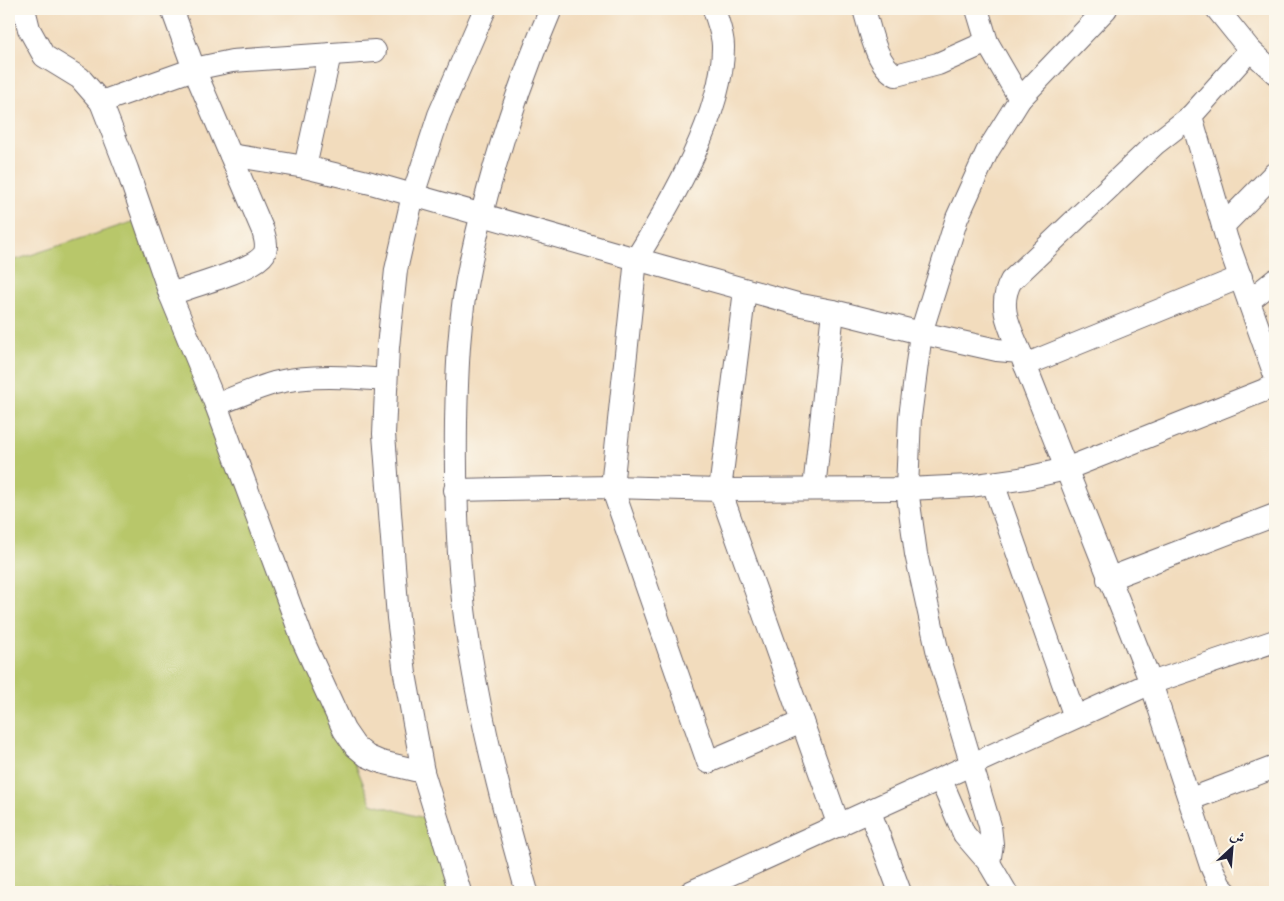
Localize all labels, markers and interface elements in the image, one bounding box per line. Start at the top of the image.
north arrow [1206,824,1256,874]
text: ش [1228,826,1248,847]

